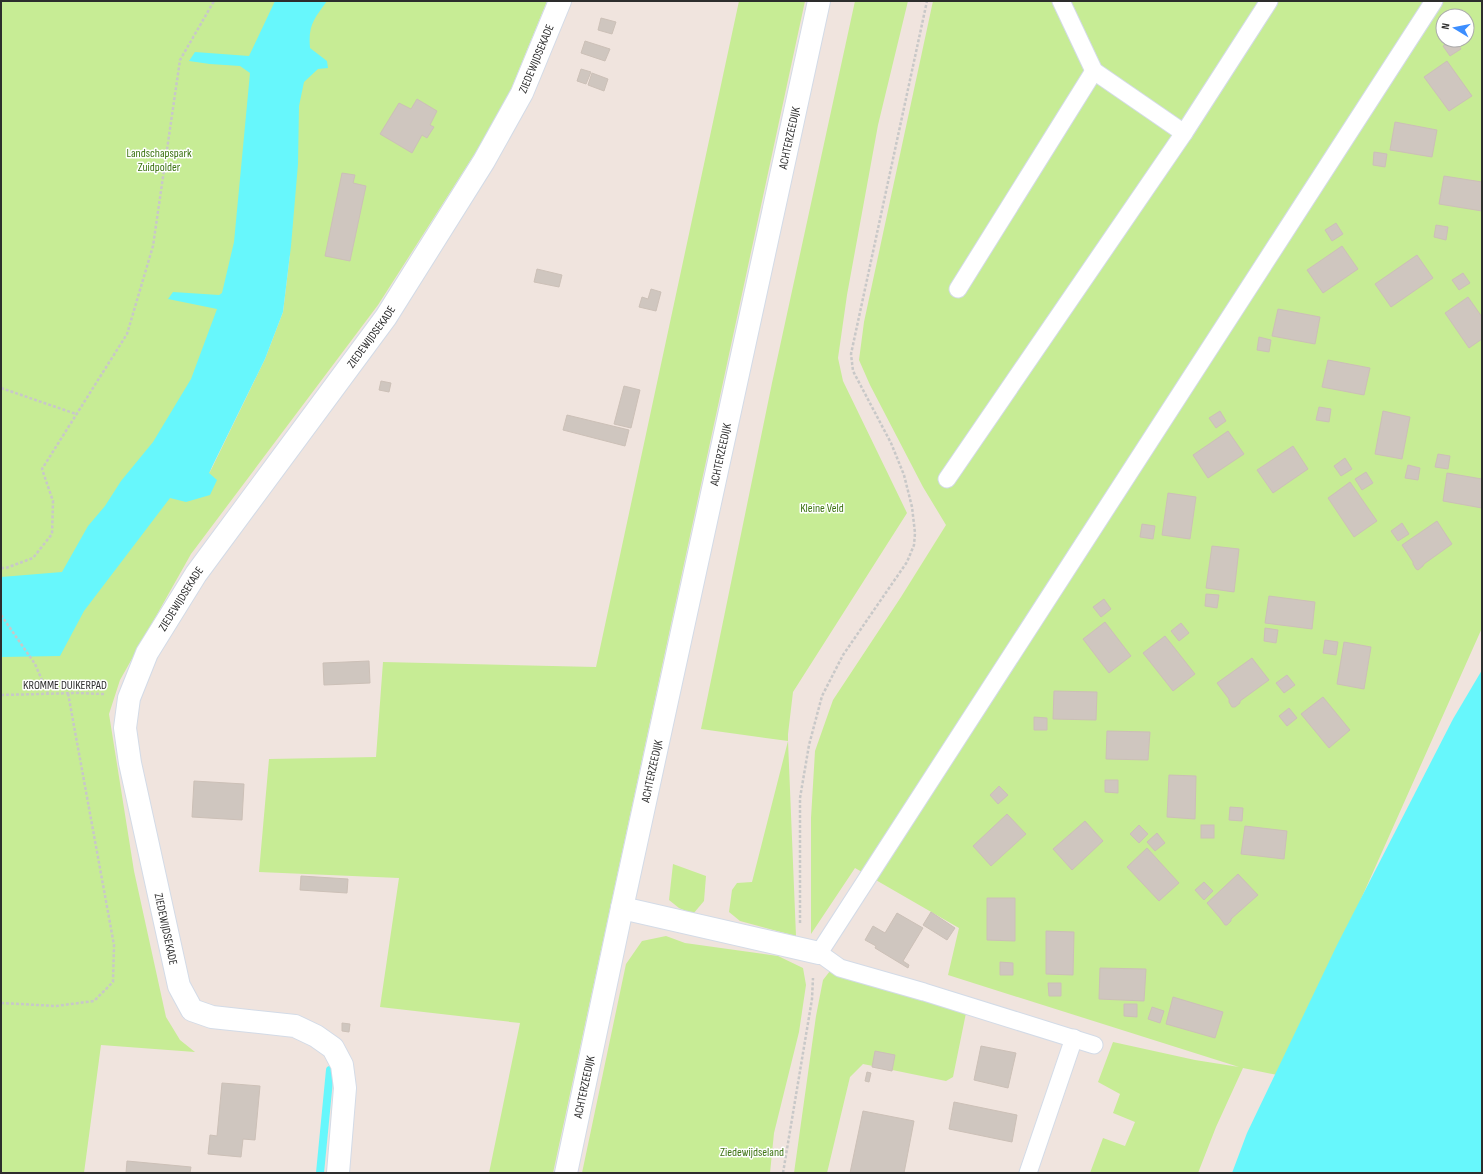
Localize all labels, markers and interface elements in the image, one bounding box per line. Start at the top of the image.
north arrow [1435,8,1475,48]
street label: ZIEDEWIJDSEKADE [516,22,558,96]
text: N [1439,22,1453,30]
street label: ACHTERZEEDIJK [775,105,804,172]
park label: Landschapspark Zuidpolder [127,146,192,175]
street label: ZIEDEWIJDSEKADE [344,303,399,371]
street label: ACHTERZEEDIJK [707,421,735,488]
park label: Kleine Veld [800,501,844,516]
street label: ZIEDEWIJDSEKADE [155,564,207,634]
street label: KROMME DUIKERPAD [23,678,107,693]
street label: ACHTERZEEDIJK [638,738,666,805]
street label: ZIEDEWIJDSEKADE [151,892,180,967]
street label: ACHTERZEEDIJK [571,1054,599,1121]
park label: Ziedewijdseland [720,1145,784,1160]

